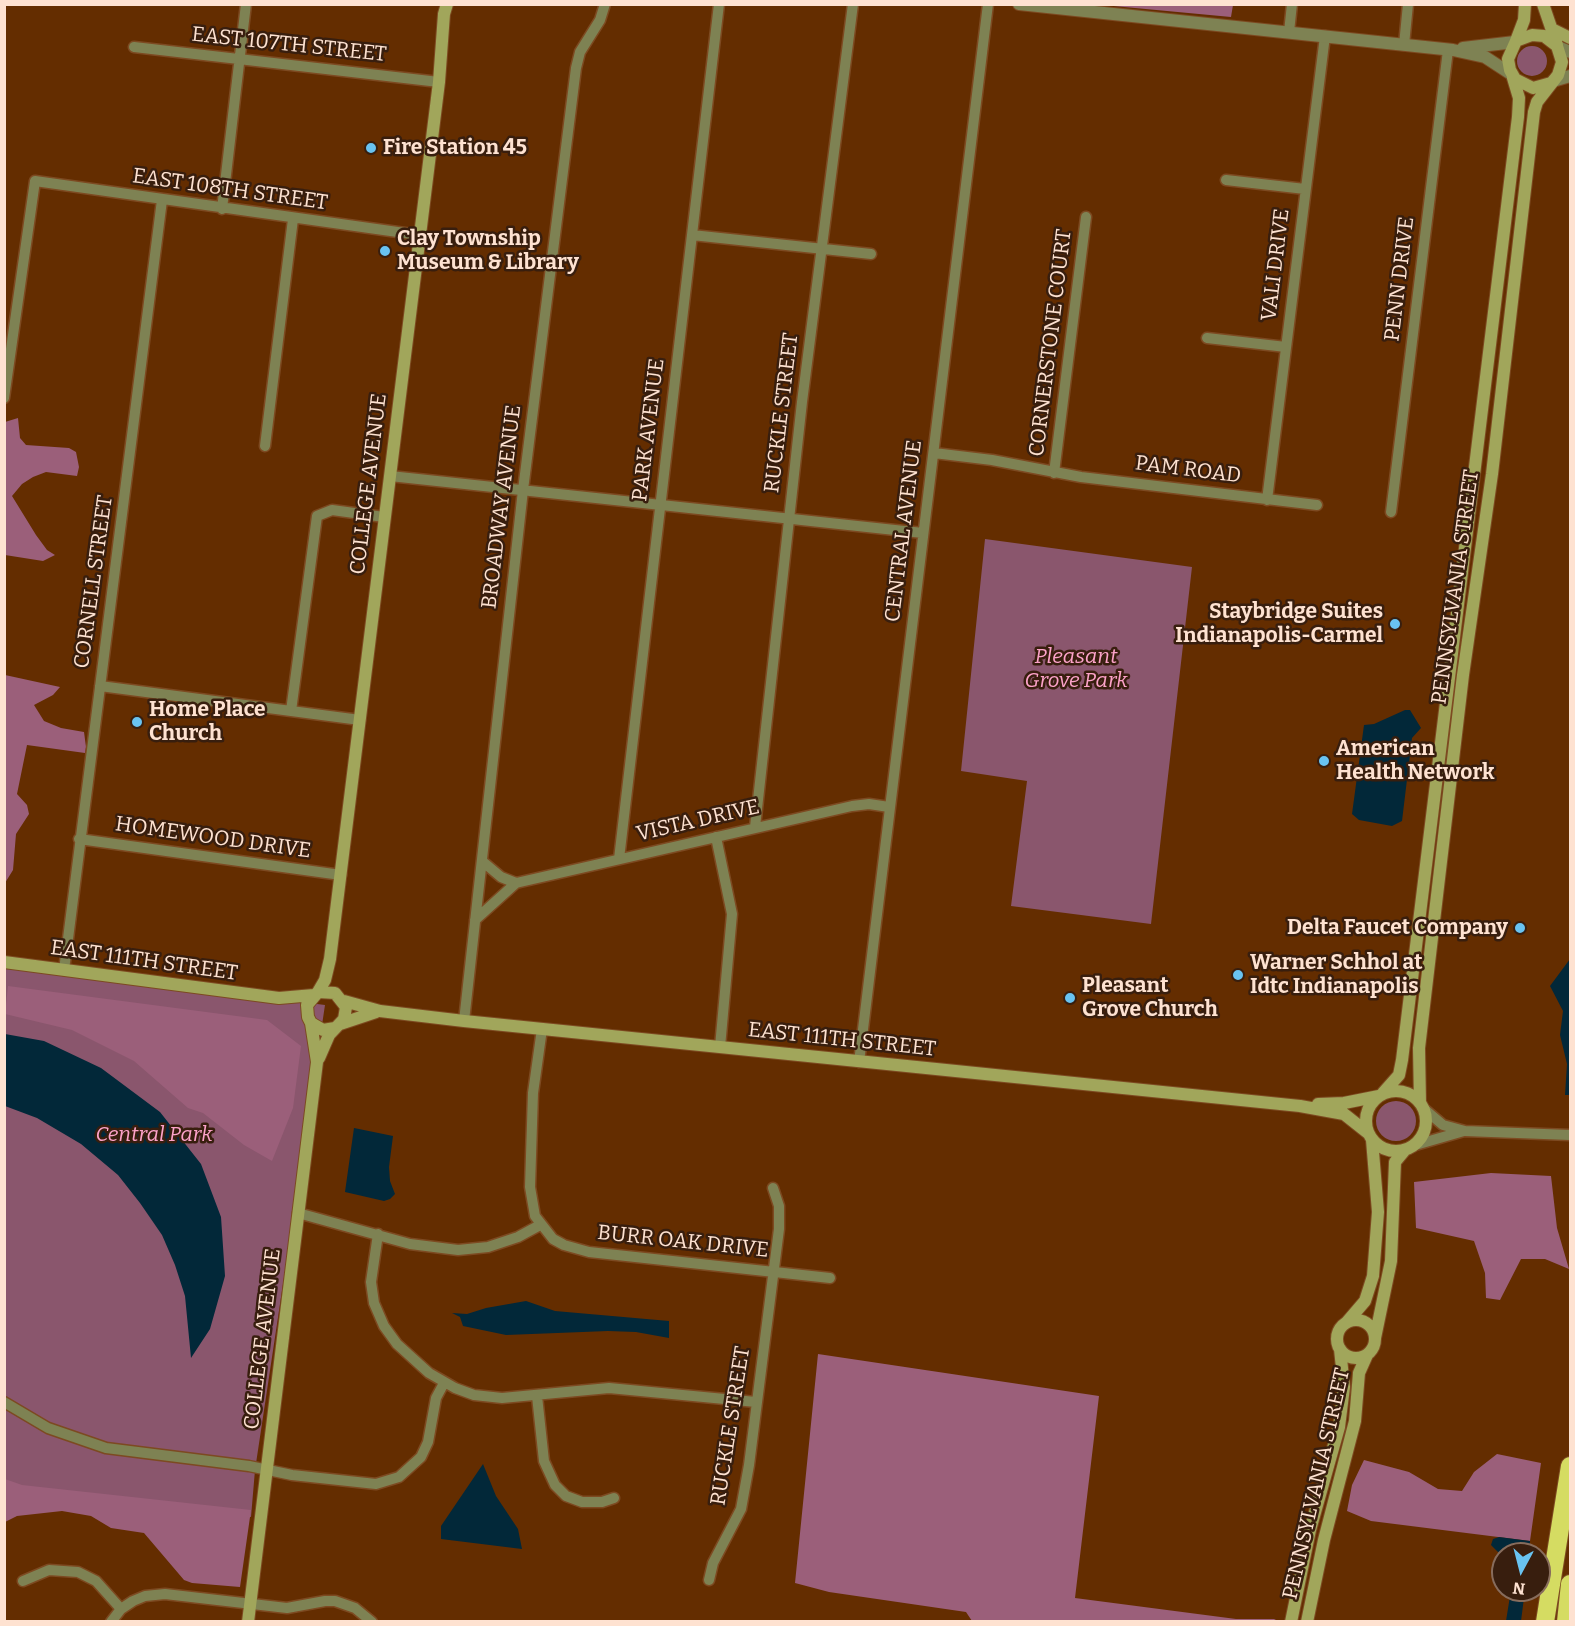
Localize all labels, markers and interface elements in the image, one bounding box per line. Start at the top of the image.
street label: EAST 107TH STREET [190,22,388,68]
place label: Fire Station 45 [383,135,527,161]
marker: Fire Station 45 [364,141,378,155]
street label: EAST 108TH STREET [131,164,329,216]
street label: VALI DRIVE [1257,207,1295,323]
street label: PENN DRIVE [1380,215,1420,343]
place label: Clay Township Museum & Library [397,226,579,276]
street label: CORNERSTONE COURT [1025,228,1077,458]
marker: Clay Township Museum & Library [378,244,392,258]
street label: RUCKLE STREET [760,332,804,494]
street label: PARK AVENUE [628,357,670,503]
street label: COLLEGE AVENUE [345,392,393,576]
street label: BROADWAY AVENUE [477,404,527,610]
street label: CENTRAL AVENUE [880,438,928,624]
street label: PAM ROAD [1134,451,1242,489]
street label: PENNSYLVANIA STREET [1427,468,1485,706]
street label: CORNELL STREET [69,494,119,670]
place label: Staybridge Suites Indianapolis-Carmel [1175,599,1383,649]
marker: Staybridge Suites Indianapolis-Carmel [1388,617,1402,631]
park label: Pleasant Grove Park [1024,644,1128,694]
place label: Home Place Church [149,697,266,747]
marker: Home Place Church [130,715,144,729]
place label: American Health Network [1336,736,1494,786]
marker: American Health Network [1317,754,1331,768]
street label: VISTA DRIVE [634,795,762,847]
street label: HOMEWOOD DRIVE [114,812,312,864]
place label: Delta Faucet Company [1287,915,1508,941]
marker: Delta Faucet Company [1513,921,1527,935]
street label: EAST 111TH STREET [49,935,239,987]
place label: Warner Schhol at Idtc Indianapolis [1250,950,1422,1000]
marker: Warner Schhol at Idtc Indianapolis [1231,968,1245,982]
place label: Pleasant Grove Church [1082,973,1218,1023]
marker: Pleasant Grove Church [1063,991,1077,1005]
street label: EAST 111TH STREET [747,1018,937,1062]
park label: Central Park [95,1122,213,1148]
street label: BURR OAK DRIVE [596,1220,770,1264]
street label: COLLEGE AVENUE [239,1247,287,1431]
street label: RUCKLE STREET [706,1345,756,1507]
street label: PENNSYLVANIA STREET [1278,1366,1356,1602]
north arrow [1491,1542,1551,1602]
text: N [1512,1578,1526,1599]

